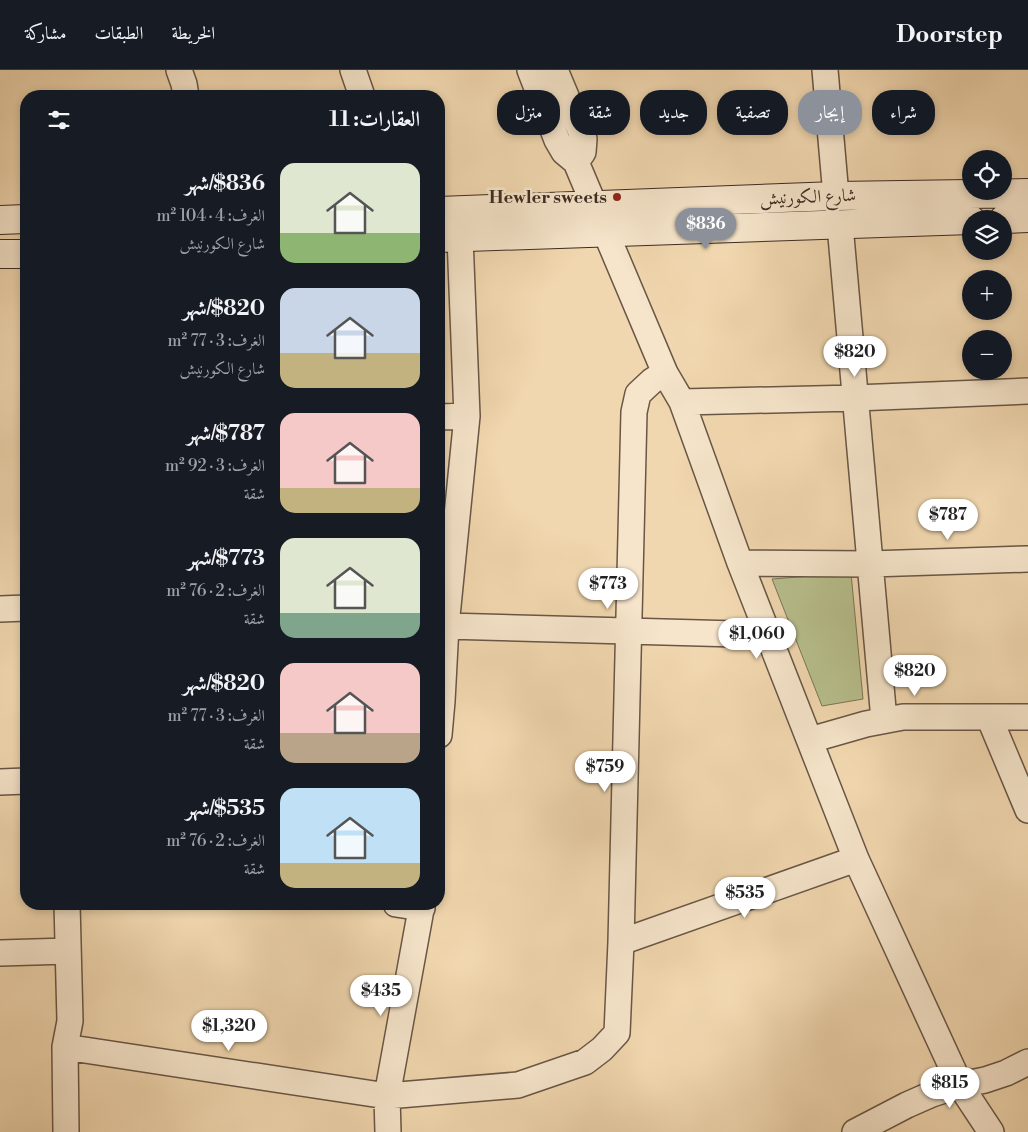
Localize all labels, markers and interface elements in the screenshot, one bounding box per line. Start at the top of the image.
text: Doorstep [896,20,1003,50]
text: مشاركة [25,22,66,45]
text: الطبقات [94,22,143,45]
text: الخريطة [171,22,215,45]
chip: منزل [497,90,560,135]
chip: شقة [570,90,630,135]
chip: جديد [640,90,707,135]
chip: تصفية [717,90,788,135]
chip: إيجار [798,90,862,135]
chip: شراء [872,90,935,135]
icon: filters [45,106,73,134]
text: العقارات: 11 [329,107,420,133]
map controls [962,150,1012,380]
button: locate [962,150,1012,200]
text: $836/شهر [185,171,265,197]
icon: home [320,183,380,243]
street label: شارع الكورنيش [760,184,857,213]
place label: Hewler sweets [489,186,607,209]
marker: Hewler sweets [611,191,623,203]
text: الغرف: 4 · 104 m² [157,206,265,226]
pin: $836 [676,208,736,250]
button: layers [962,210,1012,260]
text: $836 [686,214,726,234]
text: شارع الكورنيش [179,234,265,254]
button: + [962,270,1012,320]
text: $820/شهر [183,296,265,322]
icon: home [320,308,380,368]
button: − [962,330,1012,380]
text: الغرف: 3 · 77 m² [168,331,265,351]
pin: $820 [825,336,885,378]
text: $820 [834,342,876,362]
text: شارع الكورنيش [179,359,265,379]
text: $787/شهر [187,421,265,447]
icon: home [320,433,380,493]
text: الغرف: 3 · 92 m² [165,456,265,476]
text: شقة [244,484,265,504]
pin: $787 [918,498,978,541]
text: $787 [929,505,967,525]
text: $773/شهر [188,546,265,572]
icon: home [320,558,380,618]
pin: $773 [578,568,638,610]
text: $773 [589,574,627,594]
text: الغرف: 2 · 76 m² [166,581,265,601]
text: شقة [244,609,265,629]
pin: $1,060 [716,618,798,660]
text: $1,060 [729,624,785,644]
pin: $820 [885,654,945,697]
text: $820 [894,661,936,681]
text: $820/شهر [183,671,265,697]
icon: home [320,683,380,743]
text: الغرف: 3 · 77 m² [168,706,265,726]
text: شقة [244,734,265,754]
pin: $759 [575,750,635,793]
text: $759 [586,757,624,777]
text: $535/شهر [186,796,265,822]
icon: home [320,808,380,868]
text: الغرف: 2 · 76 m² [166,831,265,851]
text: شقة [244,859,265,879]
pin: $535 [715,876,775,919]
text: $535 [726,883,764,903]
pin: $435 [351,974,411,1017]
text: $435 [361,981,401,1001]
pin: $1,320 [188,1010,270,1052]
text: $1,320 [202,1016,256,1036]
pin: $815 [920,1066,980,1109]
text: $815 [931,1073,969,1093]

